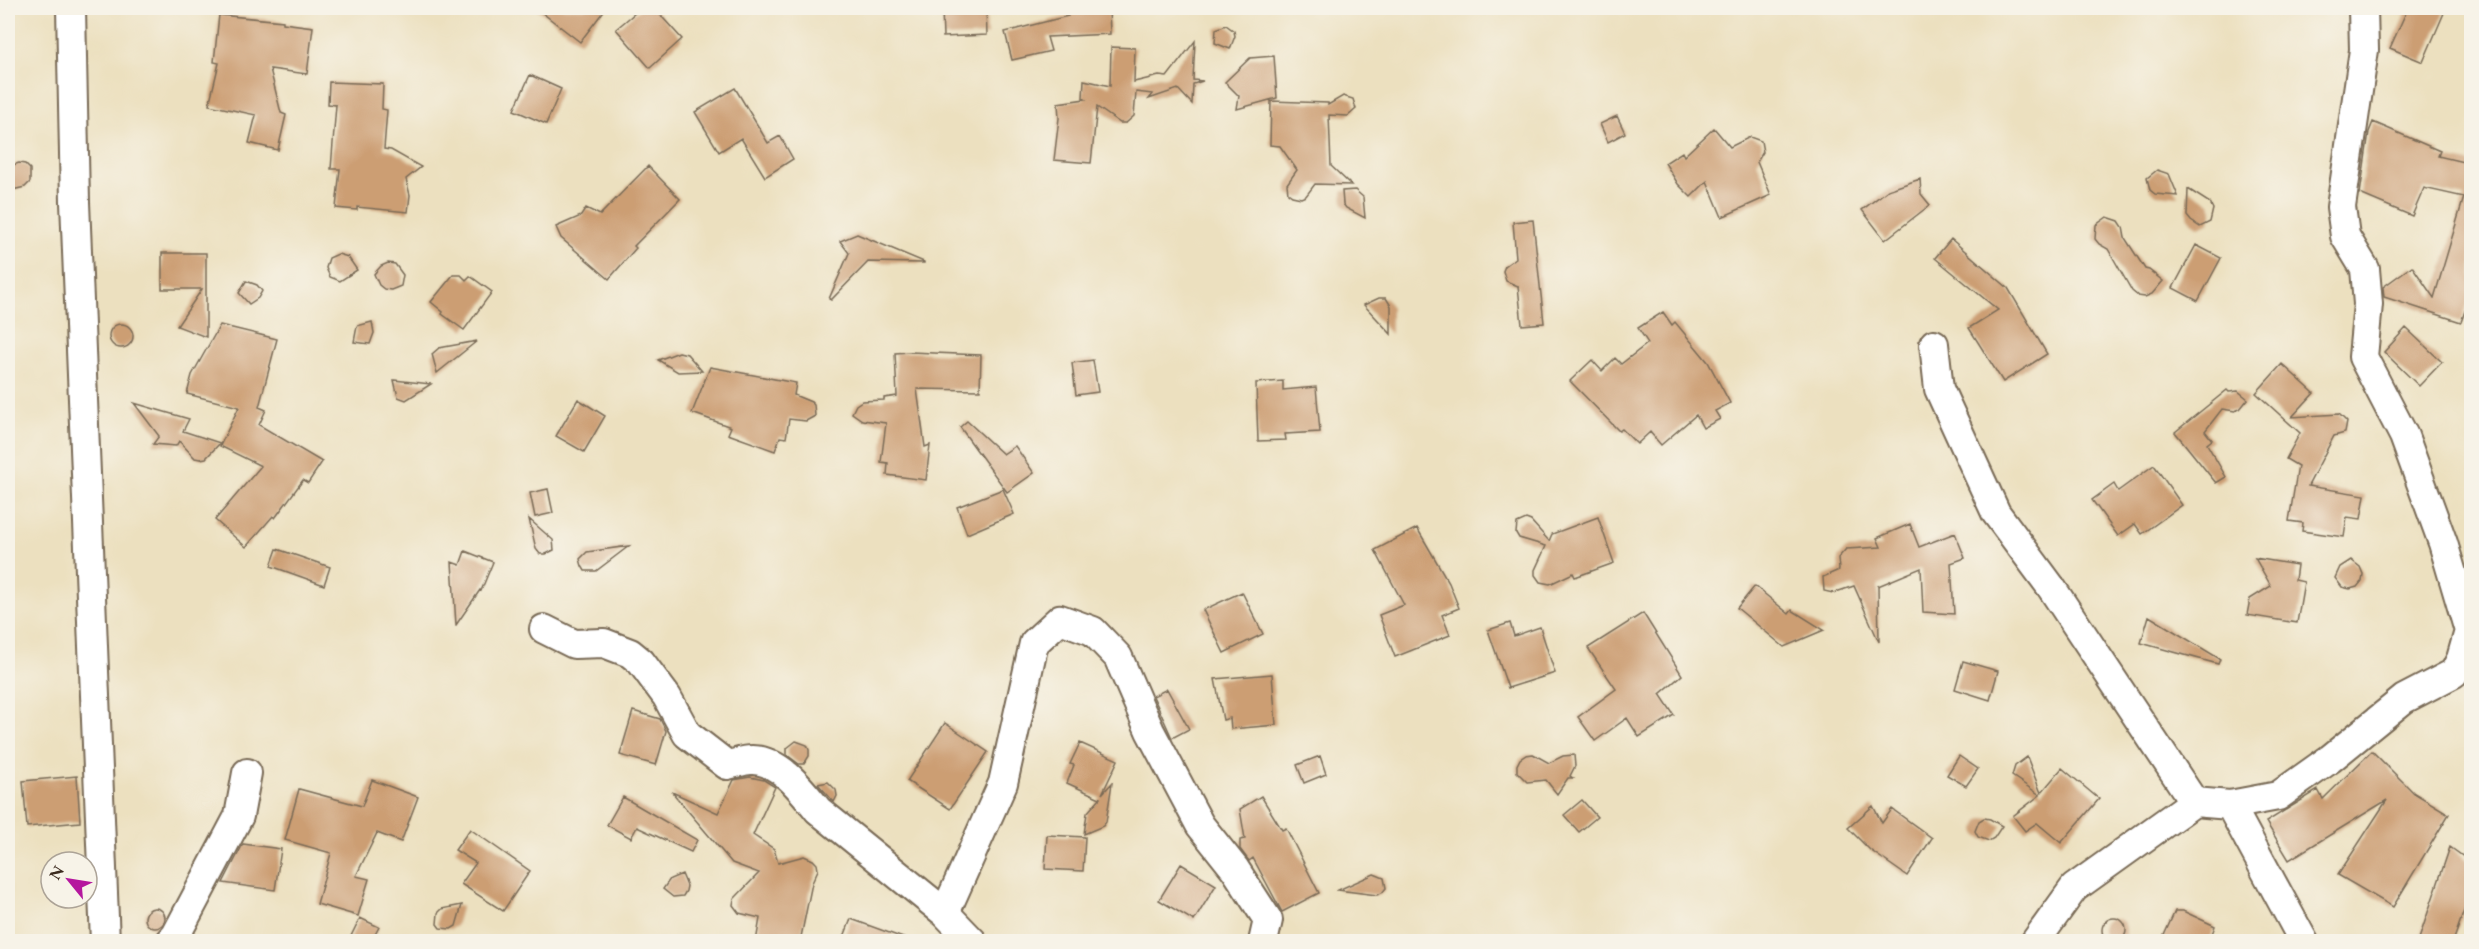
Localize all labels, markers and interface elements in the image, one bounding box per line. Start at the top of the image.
north arrow [39,850,99,910]
text: N [44,862,69,884]

